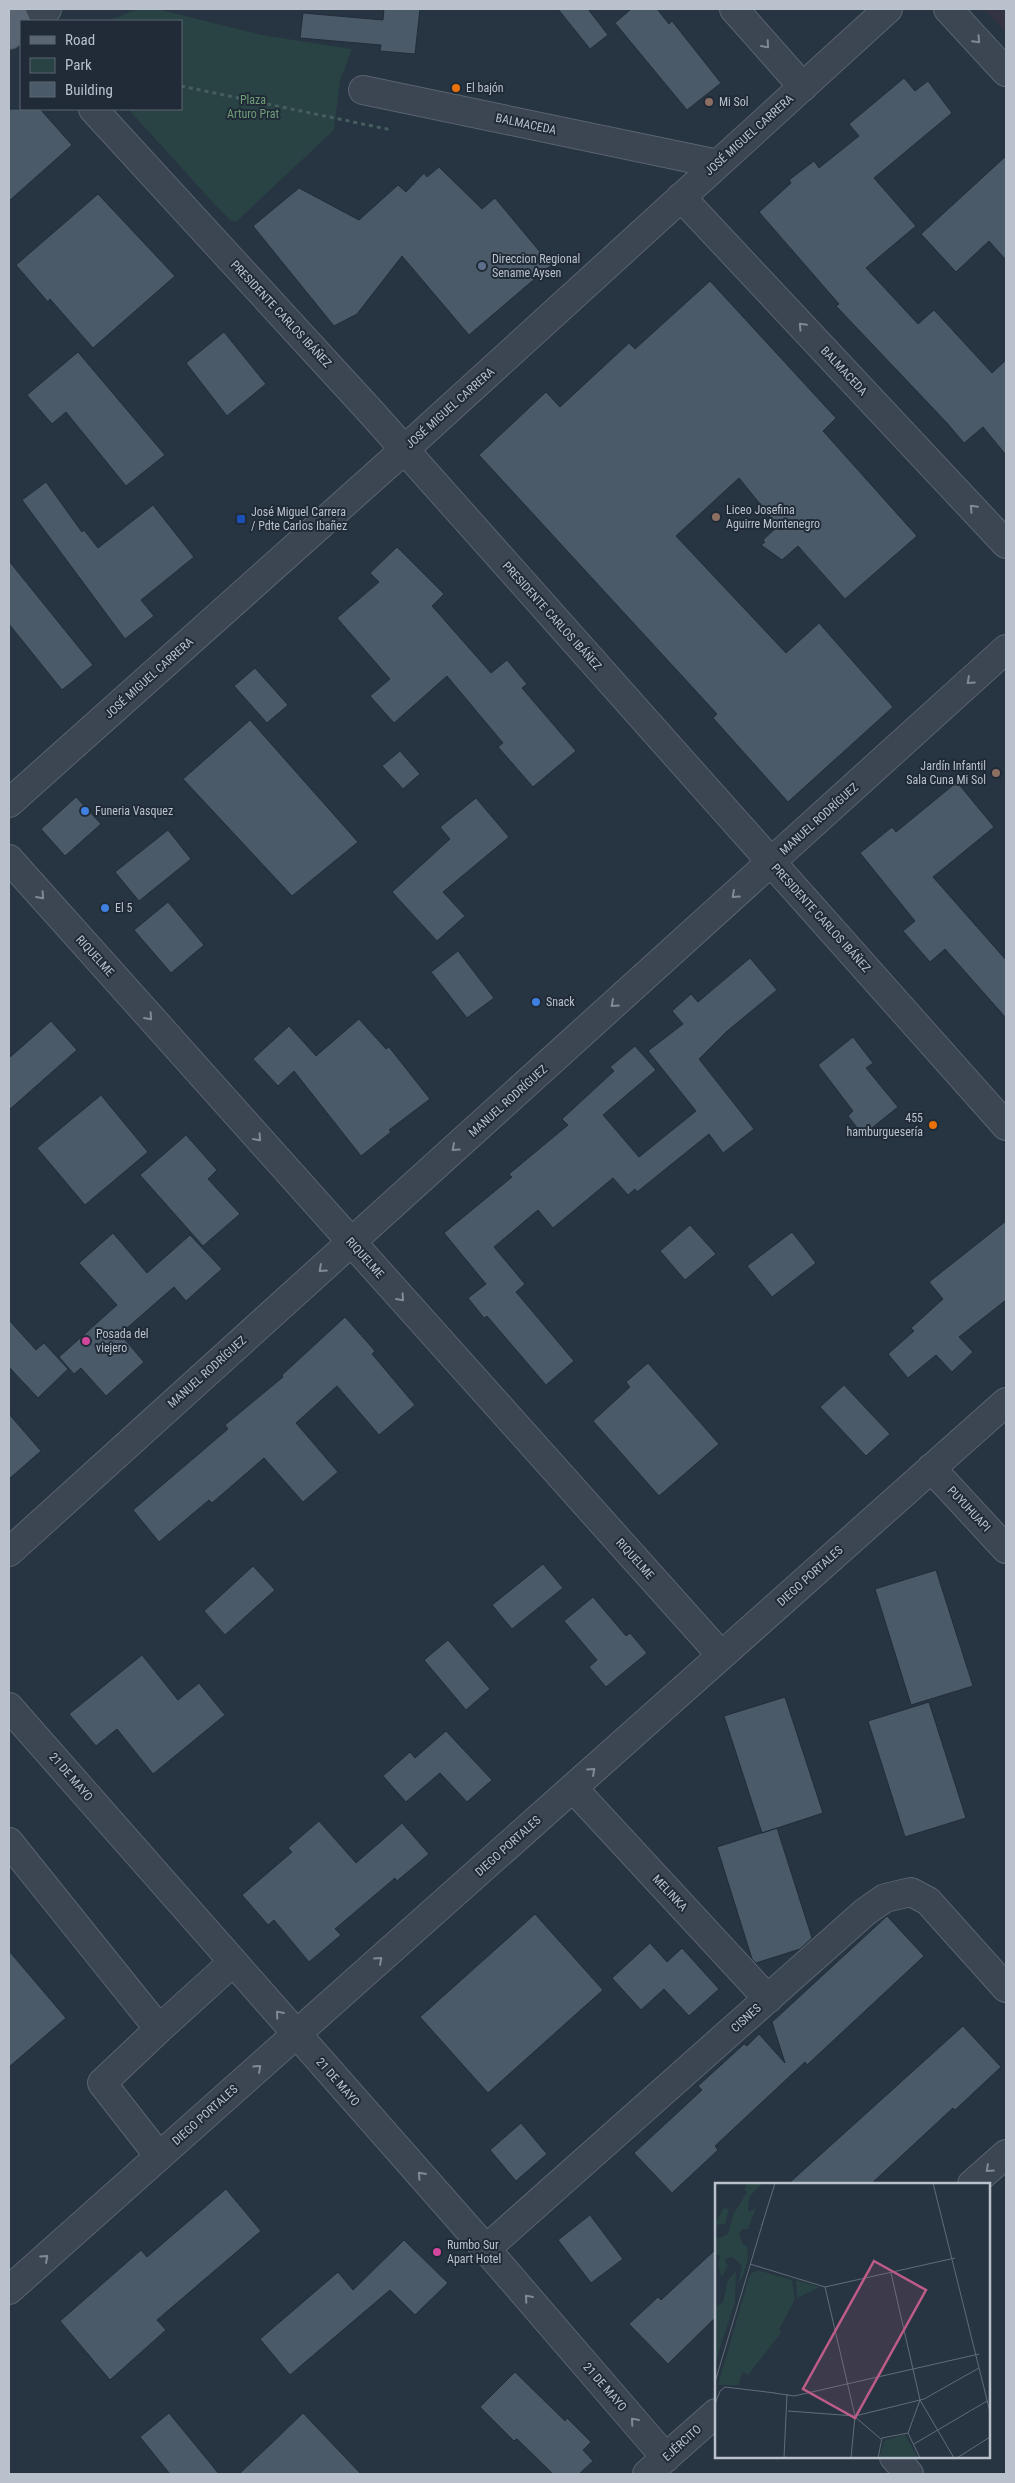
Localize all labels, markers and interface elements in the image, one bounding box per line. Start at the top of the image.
legend [20,20,182,110]
text: Road [65,31,95,49]
one-way arrow [971,35,980,44]
one-way arrow [761,40,770,49]
text: Park [65,56,92,74]
text: Building [65,81,113,99]
place label: El bajón [466,81,504,95]
marker: El bajón [450,82,462,94]
street label: JOSÉ MIGUEL CARRERA [701,91,796,178]
park label: Plaza Arturo Prat [227,93,279,121]
place label: Mi Sol [719,95,749,109]
marker: Mi Sol [703,96,715,108]
street label: BALMACEDA [494,111,558,137]
place label: Direccion Regional Sename Aysen [492,252,580,280]
street label: PRESIDENTE CARLOS IBÁÑEZ [228,256,336,370]
marker: Direccion Regional Sename Aysen [476,260,488,272]
one-way arrow [799,323,808,332]
street label: BALMACEDA [818,344,870,398]
street label: JOSÉ MIGUEL CARRERA [402,364,497,451]
place label: Liceo Josefina Aguirre Montenegro [726,503,820,531]
place label: José Miguel Carrera / Pdte Carlos Ibañez [251,505,347,533]
one-way arrow [970,505,979,514]
marker: Liceo Josefina Aguirre Montenegro [710,511,722,523]
marker: José Miguel Carrera / Pdte Carlos Ibañez [235,513,247,525]
street label: PRESIDENTE CARLOS IBÁÑEZ [500,558,606,673]
street label: JOSÉ MIGUEL CARRERA [101,634,196,721]
one-way arrow [967,675,976,684]
place label: Jardín Infantil Sala Cuna Mi Sol [906,759,986,787]
marker: Jardín Infantil Sala Cuna Mi Sol [990,767,1002,779]
street label: MANUEL RODRÍGUEZ [776,779,861,858]
place label: Funeria Vasquez [95,804,173,818]
marker: Funeria Vasquez [79,805,91,817]
street label: PRESIDENTE CARLOS IBÁÑEZ [769,860,875,975]
one-way arrow [731,889,740,898]
one-way arrow [35,890,44,899]
place label: El 5 [115,901,132,915]
marker: El 5 [99,902,111,914]
street label: RIQUELME [73,933,117,979]
place label: Snack [546,995,575,1009]
marker: Snack [530,996,542,1008]
one-way arrow [611,998,620,1007]
one-way arrow [144,1011,153,1020]
street label: MANUEL RODRÍGUEZ [465,1061,550,1140]
place label: 455 hamburguesería [846,1111,923,1139]
marker: 455 hamburguesería [927,1119,939,1131]
one-way arrow [252,1132,261,1141]
one-way arrow [451,1142,460,1151]
street label: RIQUELME [343,1235,387,1281]
one-way arrow [318,1263,327,1272]
one-way arrow [395,1293,404,1302]
place label: Posada del viejero [96,1327,149,1355]
street label: MANUEL RODRÍGUEZ [164,1332,249,1411]
marker: Posada del viejero [80,1335,92,1347]
street label: PUYUHUAPI [945,1484,993,1534]
street label: RIQUELME [613,1536,657,1582]
street label: DIEGO PORTALES [774,1543,846,1609]
street label: 21 DE MAYO [46,1750,96,1804]
one-way arrow [587,1767,596,1776]
street label: DIEGO PORTALES [472,1813,544,1879]
street label: MELINKA [650,1872,690,1914]
one-way arrow [374,1957,383,1966]
street label: CISNES [728,2001,764,2035]
one-way arrow [276,2011,285,2020]
street label: 21 DE MAYO [313,2055,363,2109]
one-way arrow [252,2065,261,2074]
street label: DIEGO PORTALES [169,2082,241,2148]
one-way arrow [986,2163,995,2172]
one-way arrow [418,2172,427,2181]
inset map [715,2183,990,2458]
place label: Rumbo Sur Apart Hotel [447,2238,501,2266]
marker: Rumbo Sur Apart Hotel [431,2246,443,2258]
one-way arrow [40,2254,49,2263]
one-way arrow [525,2294,534,2303]
street label: 21 DE MAYO [580,2360,630,2414]
one-way arrow [631,2418,640,2427]
street label: EJÉRCITO [659,2421,704,2464]

